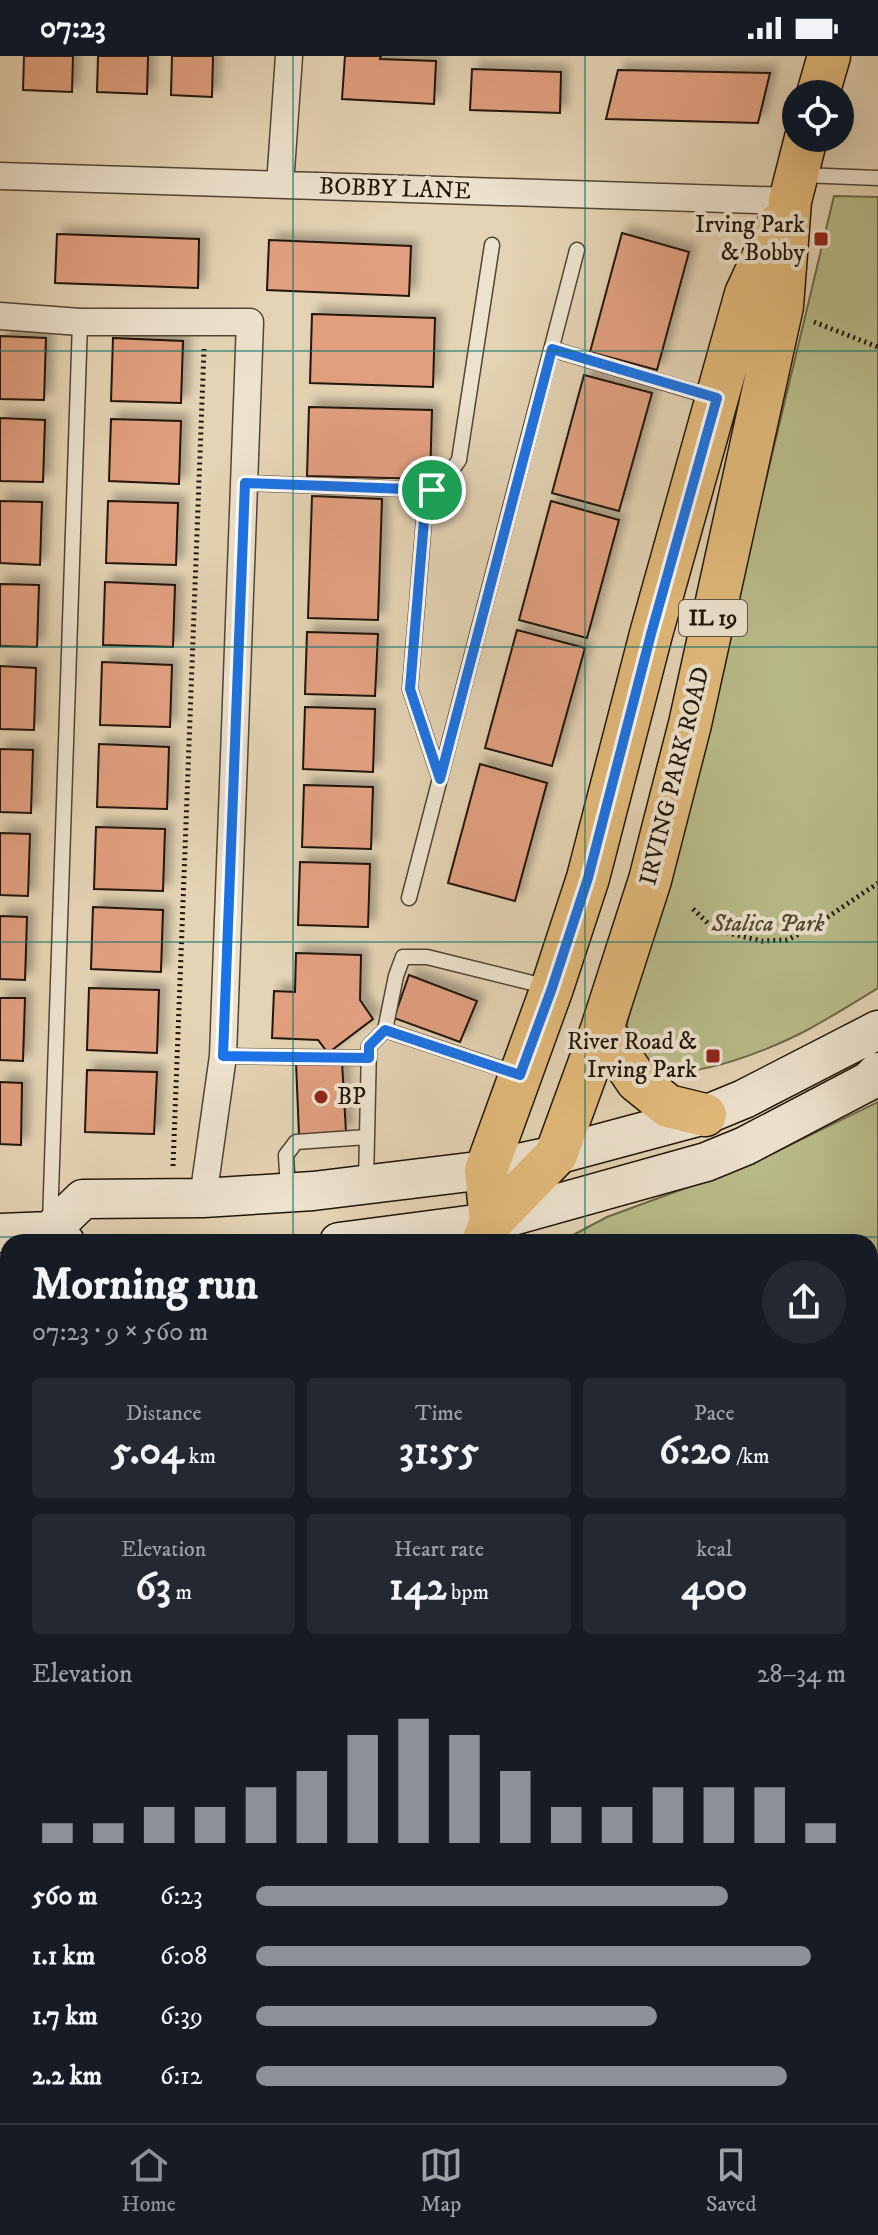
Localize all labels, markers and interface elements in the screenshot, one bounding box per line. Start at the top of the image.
text: 07:23 [40,10,106,47]
map controls [782,80,854,152]
button: locate [782,80,854,152]
street label: BOBBY LANE [318,171,472,207]
place label: Irving Park & Bobby [695,210,806,268]
marker: Irving Park & Bobby [812,230,830,248]
pin [398,456,466,524]
icon: arrive [410,468,454,512]
road number: IL 19 [679,600,747,636]
street label: IRVING PARK ROAD [633,664,717,888]
park label: Stalica Park [710,909,825,939]
place label: River Road & Irving Park [567,1027,697,1085]
marker: River Road & Irving Park [704,1047,722,1065]
place label: BP [337,1082,366,1112]
marker: BP [312,1088,330,1106]
text: Morning run [32,1258,258,1313]
button: share [762,1260,846,1344]
text: 07:23 · 9 × 560 m [32,1316,208,1349]
text: Distance [126,1400,202,1427]
text: Time [415,1400,463,1427]
text: Pace [694,1400,735,1427]
text: 5.04 [111,1427,184,1477]
text: 31:55 [399,1427,479,1477]
text: 6:20 [659,1427,731,1477]
text: km [184,1443,216,1470]
text: /km [731,1443,770,1470]
text: Elevation [121,1536,206,1563]
text: Heart rate [394,1536,484,1563]
text: kcal [696,1536,732,1563]
text: 63 [135,1563,171,1613]
text: 142 [389,1563,446,1613]
text: 400 [681,1563,747,1613]
text: m [171,1579,192,1606]
text: bpm [446,1579,489,1606]
text: Elevation [32,1658,133,1691]
text: 28–34 m [757,1658,846,1691]
text: 560 m [32,1880,98,1913]
text: 6:23 [160,1880,203,1913]
text: 1.1 km [32,1940,95,1973]
text: 6:08 [160,1940,207,1973]
text: 1.7 km [32,2000,98,2033]
text: 6:39 [160,2000,203,2033]
text: 2.2 km [32,2060,102,2093]
text: 6:12 [160,2060,203,2093]
tab: Home [122,2143,176,2218]
tab: Map [419,2143,463,2218]
tab: Saved [706,2143,756,2218]

